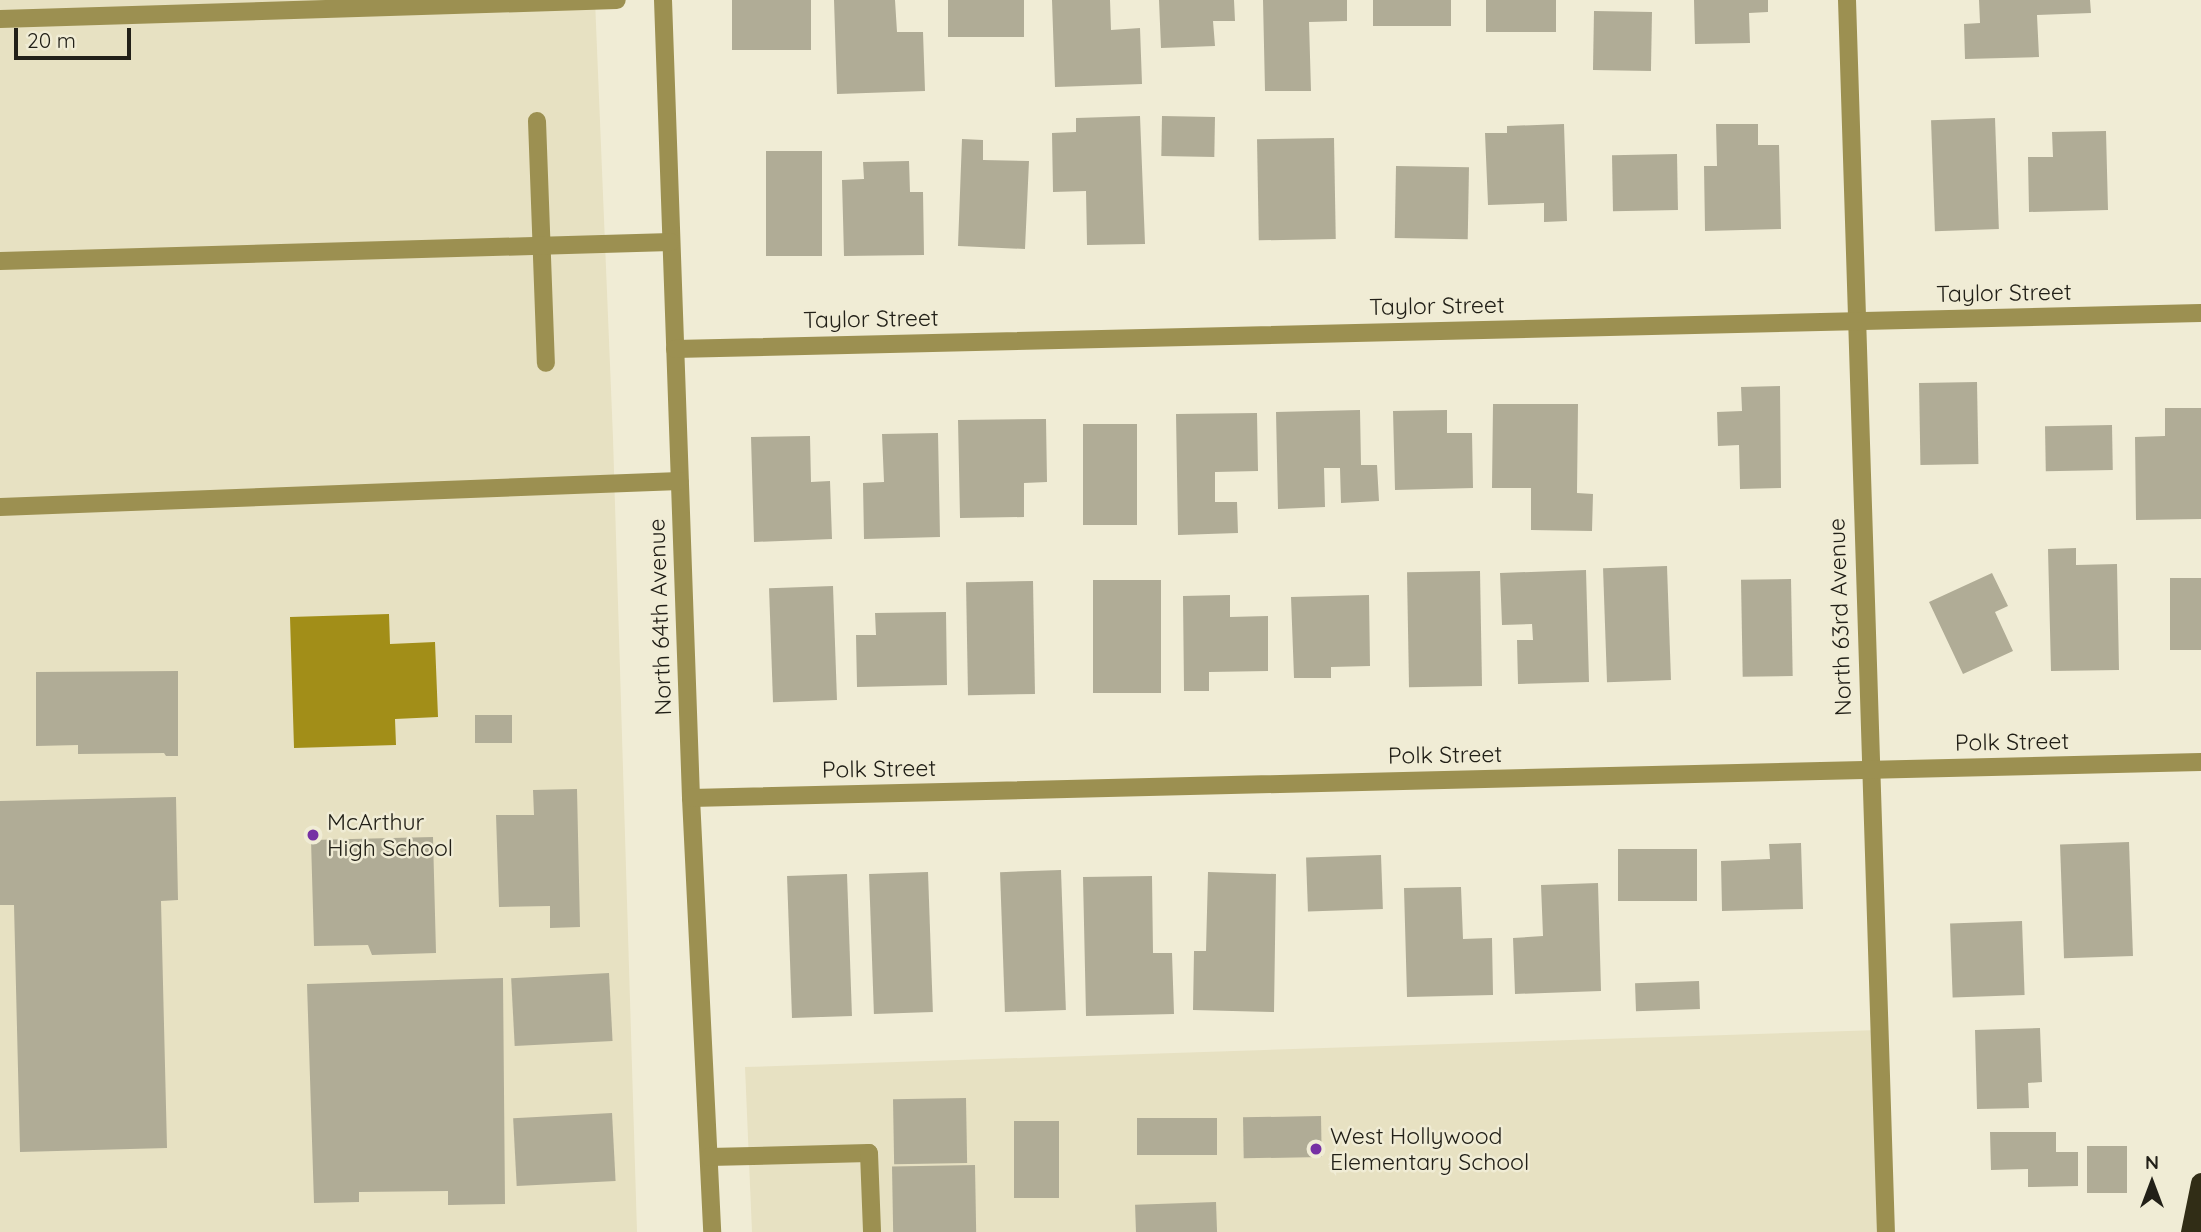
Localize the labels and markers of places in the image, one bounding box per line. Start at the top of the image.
place label: McArthur High School [327,808,453,862]
marker: McArthur High School [305,827,321,843]
place label: West Hollywood Elementary School [1330,1122,1529,1176]
marker: West Hollywood Elementary School [1308,1141,1324,1157]

